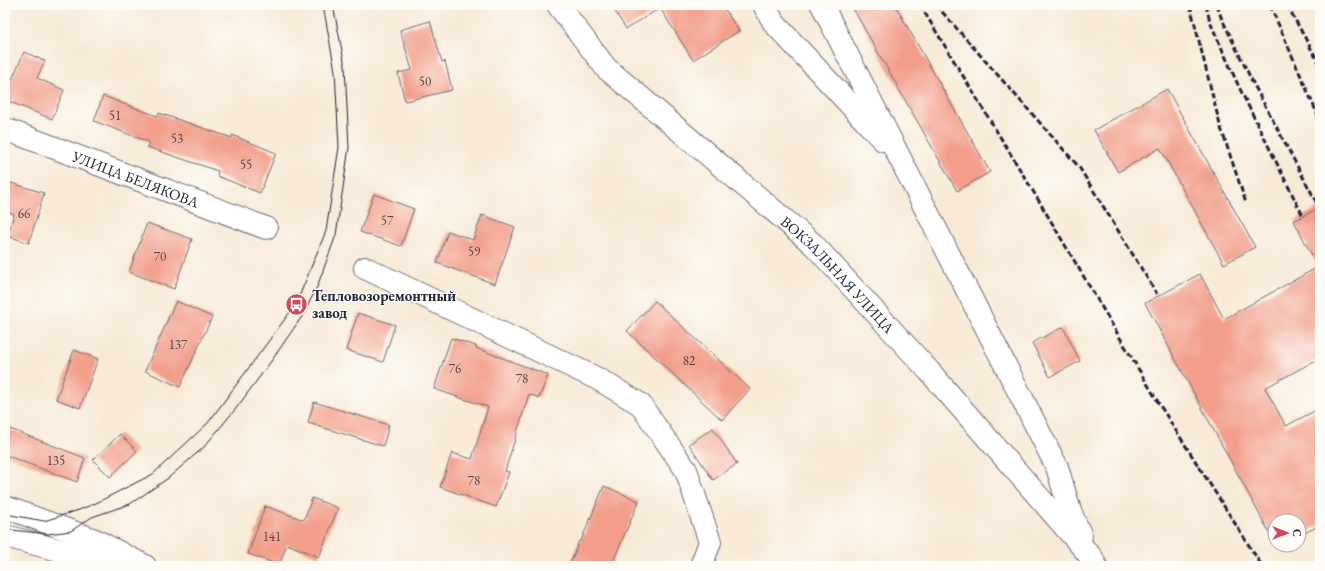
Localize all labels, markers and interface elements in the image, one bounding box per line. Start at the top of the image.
house number: 50 [419,73,431,90]
house number: 51 [109,107,121,124]
house number: 53 [171,130,183,147]
street label: УЛИЦА БЕЛЯКОВА [69,146,203,212]
house number: 55 [240,156,252,173]
house number: 66 [18,205,30,222]
house number: 57 [381,212,394,229]
street label: ВОКЗАЛЬНАЯ УЛИЦА [777,212,899,337]
house number: 59 [468,243,481,260]
house number: 70 [154,248,166,265]
place label: Тепловозоремонтный завод [312,286,456,322]
bus stop icon: Тепловозоремонтный завод [283,291,309,317]
house number: 137 [169,336,188,353]
house number: 82 [683,352,696,369]
house number: 76 [449,360,461,377]
house number: 78 [516,370,528,387]
house number: 135 [47,452,65,469]
house number: 78 [468,472,480,489]
north arrow [1267,513,1307,553]
house number: 141 [263,528,281,545]
text: С [1290,529,1304,537]

